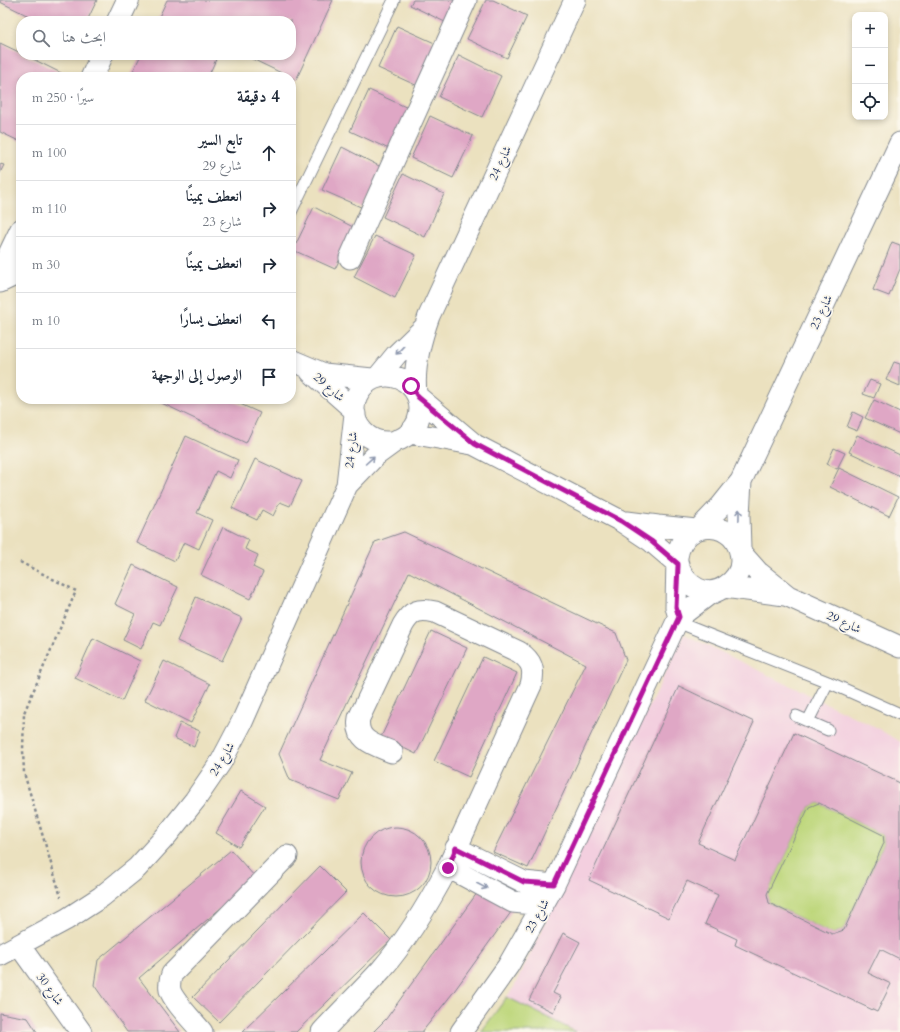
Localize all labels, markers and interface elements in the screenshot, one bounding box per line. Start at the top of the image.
map controls [852,12,888,120]
button: + [852,12,888,48]
search box [16,16,296,60]
icon: search [30,27,52,49]
text: ابحث هنا [62,27,106,47]
button: − [852,48,888,84]
button: locate [852,84,888,120]
text: 4 دقيقة [237,85,280,108]
text: سيرًا · 250 m [32,89,94,107]
text: تابع السير [199,130,242,150]
icon: ahead [258,142,280,164]
street label: شارع 24 [485,143,518,184]
text: 100 m [32,144,66,162]
text: شارع 29 [203,157,242,175]
text: انعطف يمينًا [186,186,242,206]
icon: right [258,198,280,220]
text: 110 m [32,200,66,218]
text: شارع 23 [203,213,242,231]
text: انعطف يمينًا [186,253,242,273]
icon: right [258,254,280,276]
text: 30 m [32,256,60,274]
street label: شارع 23 [806,292,839,333]
text: انعطف يسارًا [180,309,242,329]
icon: left [258,310,280,332]
text: 10 m [32,312,60,330]
one-way arrow [396,345,405,355]
text: الوصول إلى الوجهة [152,365,242,385]
icon: arrive [258,366,280,388]
street label: شارع 29 [308,369,348,407]
route start [402,377,420,395]
street label: شارع 24 [341,431,364,469]
one-way arrow [365,456,375,465]
one-way arrow [735,509,743,522]
street label: شارع 29 [823,607,864,640]
street label: شارع 24 [206,739,241,780]
route end [439,859,457,877]
one-way arrow [476,882,488,890]
street label: شارع 23 [521,896,556,937]
street label: شارع 30 [30,970,67,1010]

